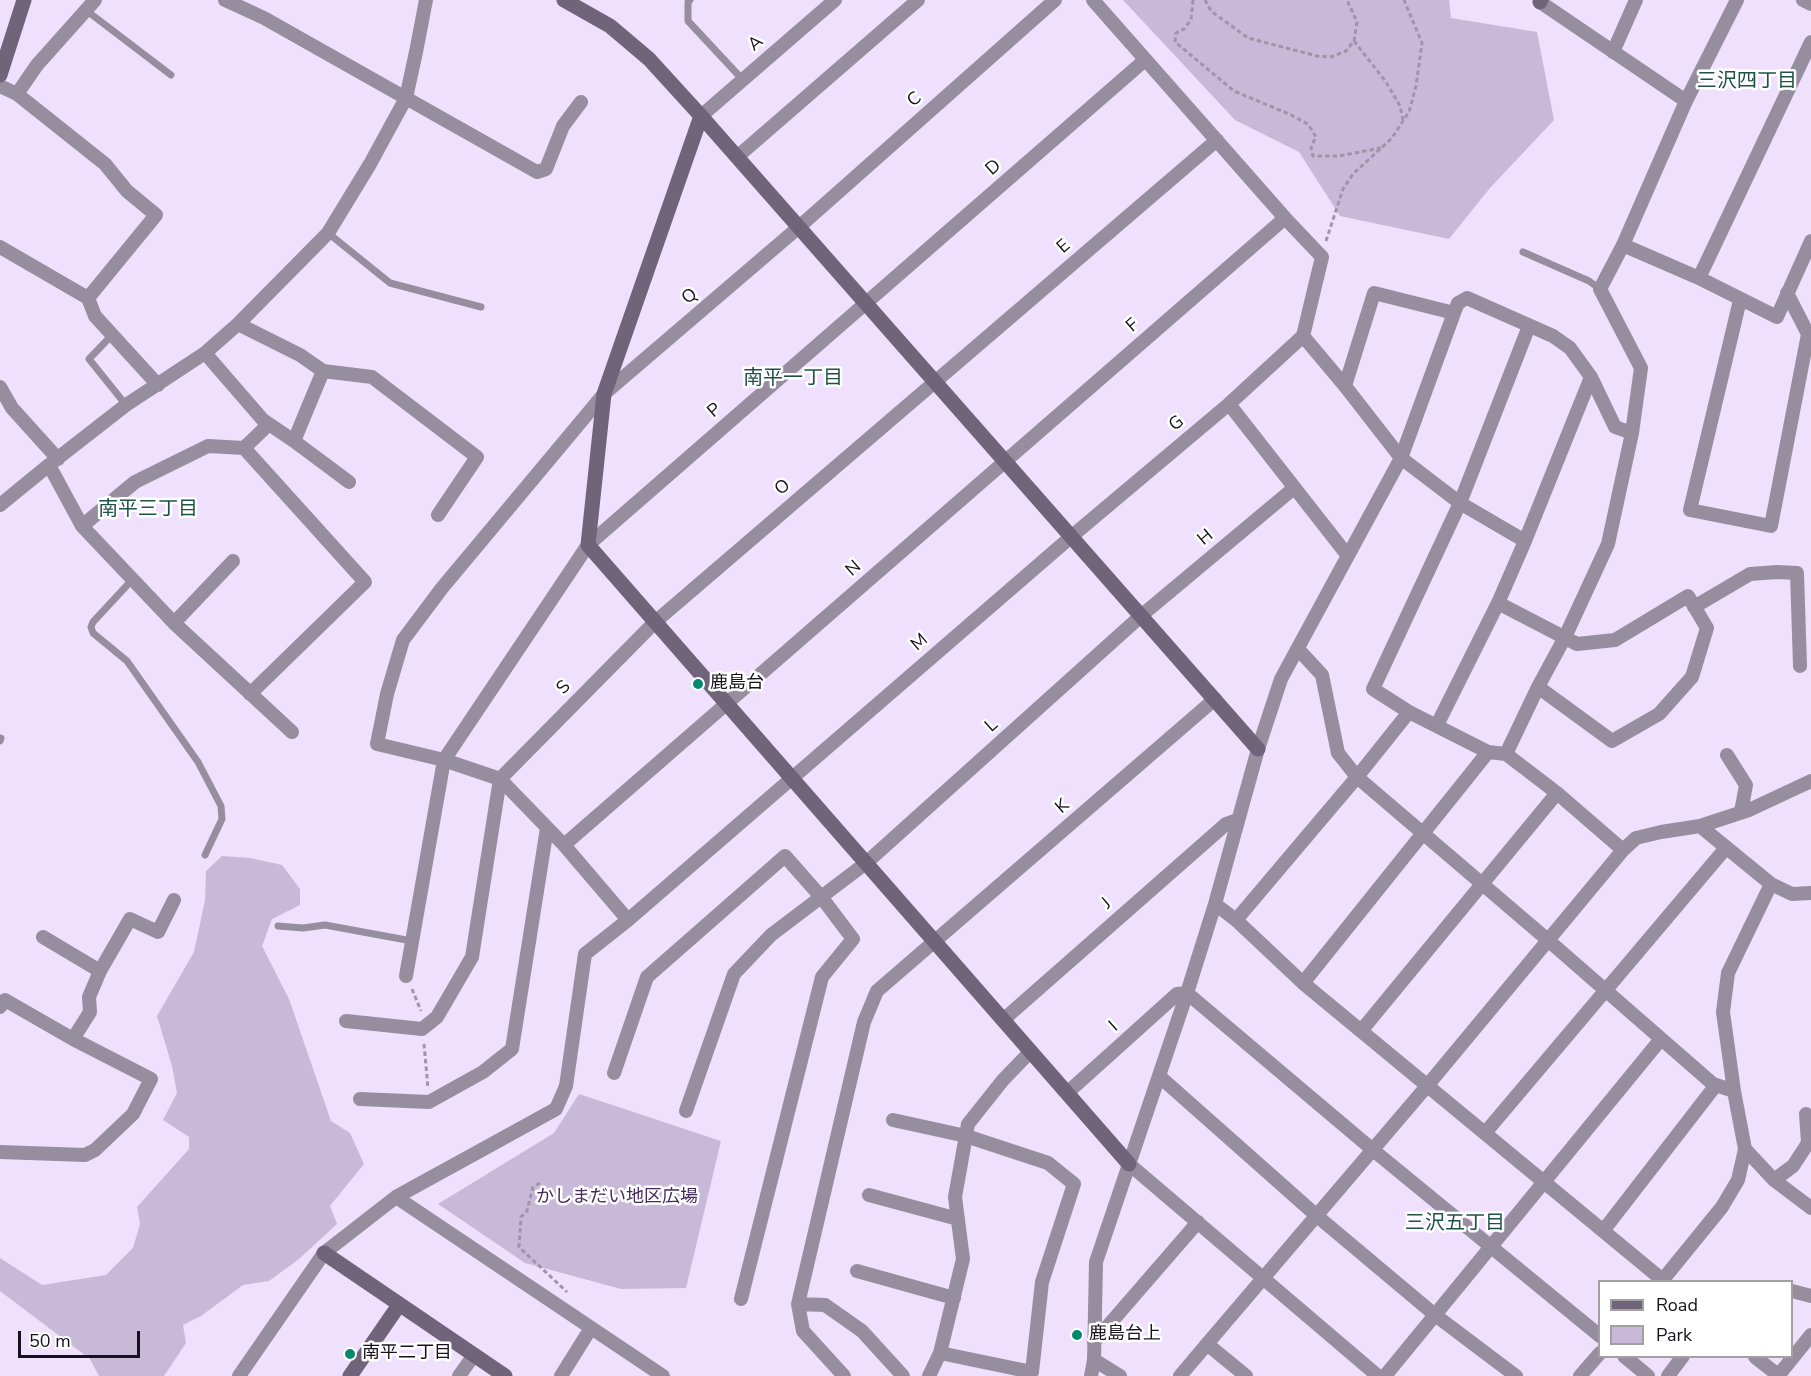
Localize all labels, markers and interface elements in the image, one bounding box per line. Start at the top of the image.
street label: A [744,32,768,56]
district label: 三沢四丁目 [1697,70,1797,94]
street label: C [903,88,927,112]
street label: D [982,155,1006,181]
street label: E [1053,235,1075,259]
street label: Q [678,284,702,310]
street label: F [1122,315,1144,337]
district label: 南平一丁目 [743,367,843,391]
street label: P [704,399,726,423]
street label: G [1165,412,1189,436]
street label: O [771,475,795,501]
district label: 南平三丁目 [98,498,198,522]
street label: H [1194,525,1218,551]
street label: N [842,556,866,582]
street label: M [907,630,933,656]
place label: 鹿島台 [710,673,764,695]
street label: S [552,676,576,700]
marker: 鹿島台 [691,677,705,691]
street label: L [981,715,1003,737]
street label: K [1052,795,1074,819]
street label: J [1098,894,1116,914]
street label: I [1105,1017,1123,1037]
park label: かしまだい地区広場 [536,1187,698,1209]
district label: 三沢五丁目 [1405,1212,1505,1236]
legend [1598,1280,1793,1358]
text: Road [1656,1293,1698,1317]
scale bar [21,1319,142,1357]
text: Park [1656,1323,1692,1347]
place label: 鹿島台上 [1089,1324,1161,1346]
marker: 鹿島台上 [1070,1328,1084,1342]
text: 50 m [29,1329,71,1353]
place label: 南平二丁目 [362,1343,452,1365]
marker: 南平二丁目 [343,1347,357,1361]

